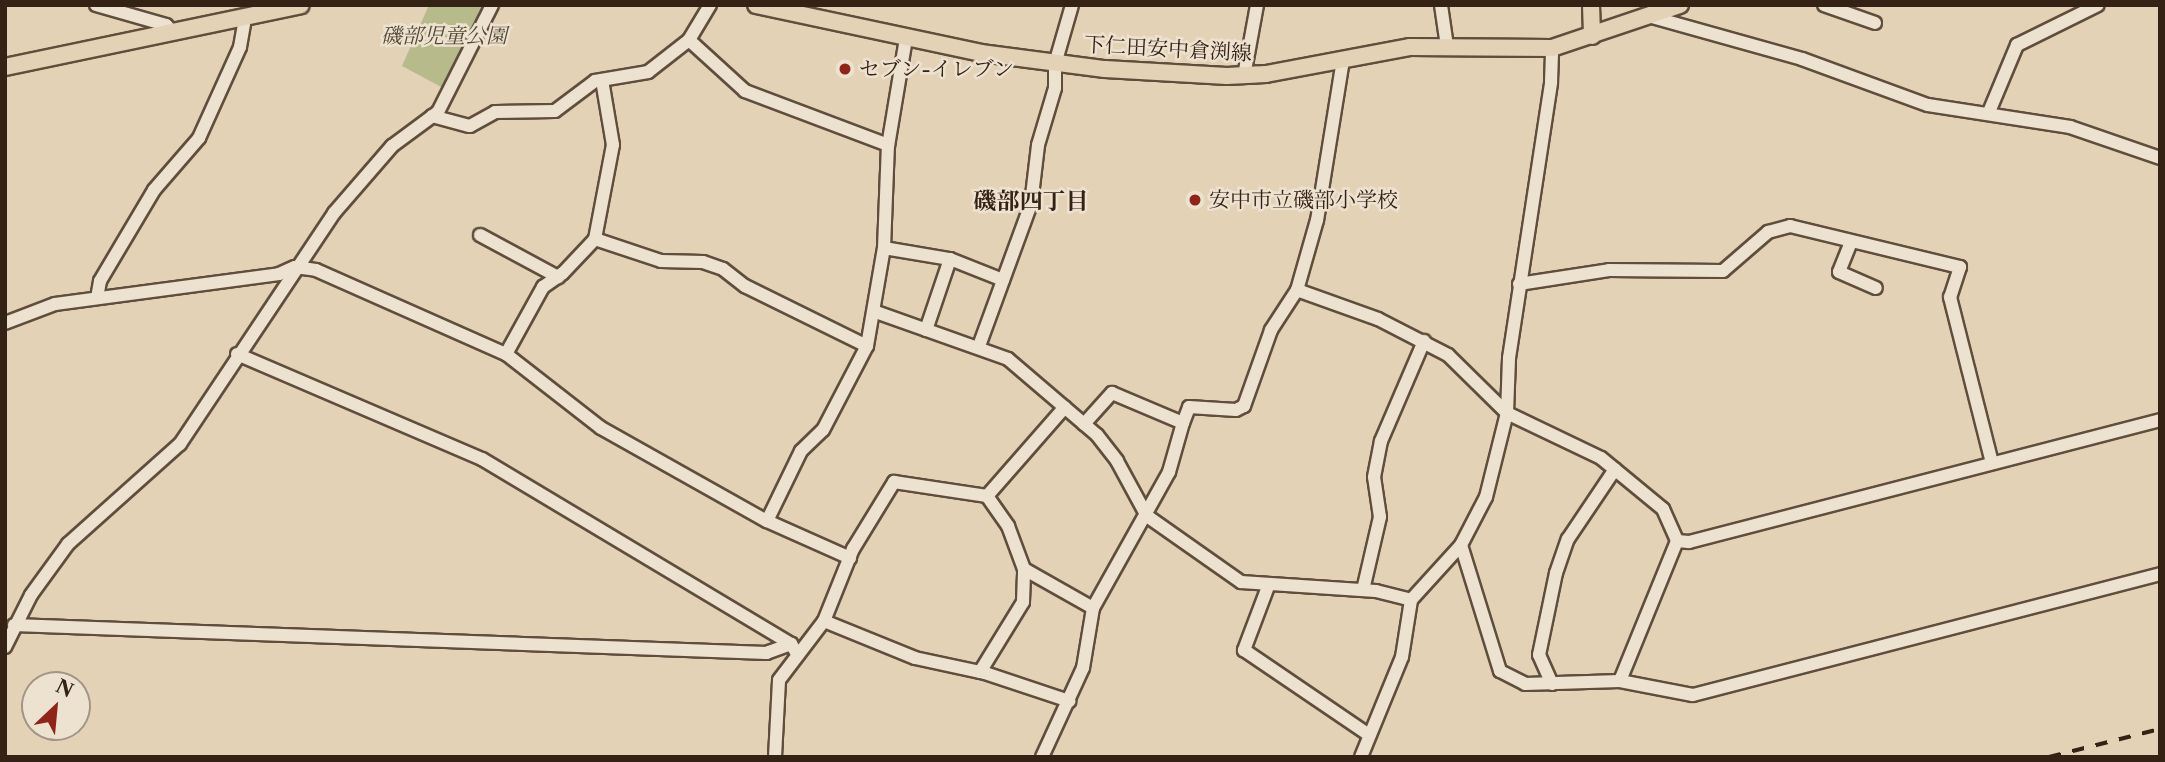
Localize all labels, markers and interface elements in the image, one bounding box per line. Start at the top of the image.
park label: 磯部児童公園 [381,23,507,49]
street label: 下仁田安中倉渕線 [1083,32,1253,66]
place label: セブン-イレブン [859,56,1016,82]
marker: セブン-イレブン [837,61,853,77]
district label: 磯部四丁目 [974,187,1088,215]
place label: 安中市立磯部小学校 [1209,187,1398,213]
marker: 安中市立磯部小学校 [1187,192,1203,208]
north arrow [21,671,91,741]
text: N [52,675,77,702]

